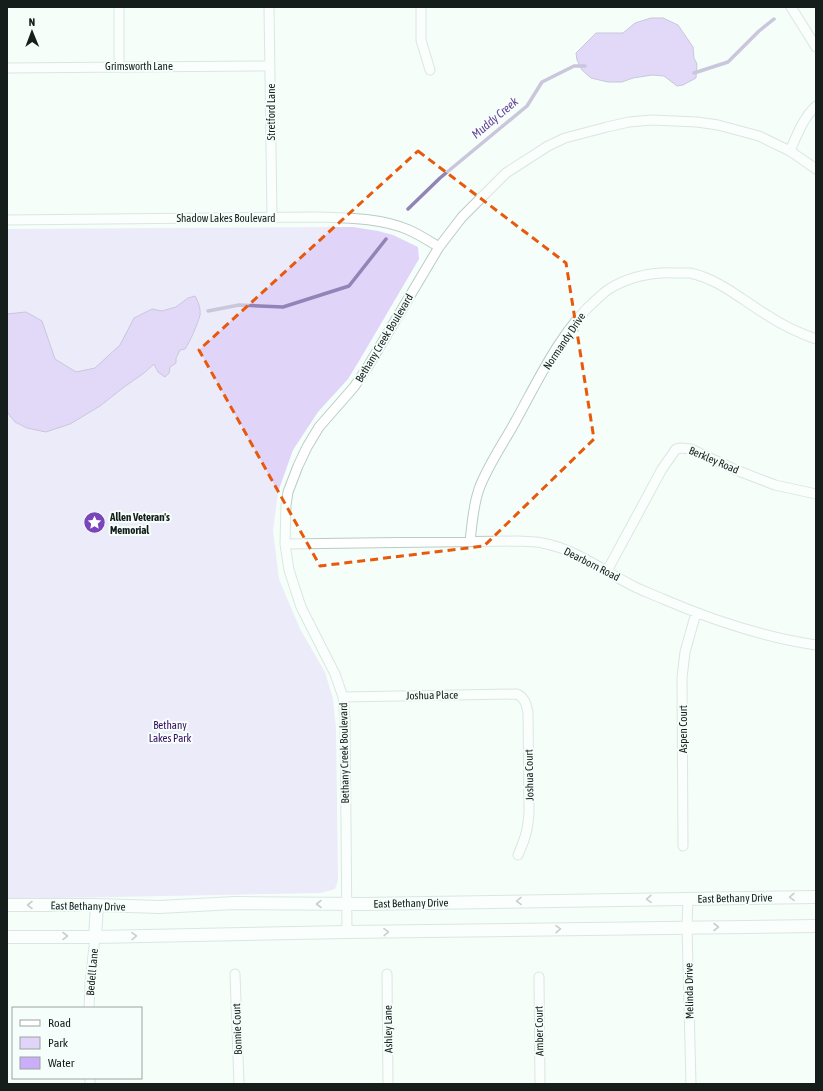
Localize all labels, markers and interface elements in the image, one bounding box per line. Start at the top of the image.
north arrow [12,12,52,52]
text: N [28,16,35,28]
street label: Grimsworth Lane [105,60,173,72]
street label: Stretford Lane [265,83,277,141]
water label: Muddy Creek [469,94,522,141]
street label: Shadow Lakes Boulevard [176,212,276,224]
street label: Bethany Creek Boulevard [353,292,415,384]
street label: Normandy Drive [541,310,587,372]
street label: Berkley Road [687,444,741,476]
place icon: Allen Veteran's Memorial [82,510,108,536]
place label: Allen Veteran's Memorial [109,511,170,536]
street label: Dearborn Road [562,545,622,583]
street label: Joshua Place [406,689,458,701]
street label: Bethany Creek Boulevard [337,702,351,804]
street label: Aspen Court [677,705,689,753]
park label: Bethany Lakes Park [149,719,192,744]
street label: Joshua Court [523,749,535,801]
street label: East Bethany Drive [697,891,773,905]
one-way arrow [789,893,795,901]
one-way arrow [646,895,652,903]
street label: East Bethany Drive [373,896,449,910]
one-way arrow [516,897,522,906]
street label: East Bethany Drive [50,899,126,913]
one-way arrow [316,900,322,908]
one-way arrow [27,901,33,909]
one-way arrow [713,923,719,931]
one-way arrow [555,925,561,933]
one-way arrow [383,927,389,936]
one-way arrow [62,932,68,940]
one-way arrow [131,932,137,940]
street label: Bedell Lane [84,948,100,996]
street label: Melinda Drive [683,963,695,1019]
street label: Bonnie Court [230,1003,244,1055]
street label: Ashley Lane [382,1005,394,1053]
street label: Amber Court [533,1006,545,1056]
legend [12,1007,142,1079]
text: Road [48,1016,71,1030]
text: Park [48,1036,69,1050]
text: Water [48,1056,75,1070]

